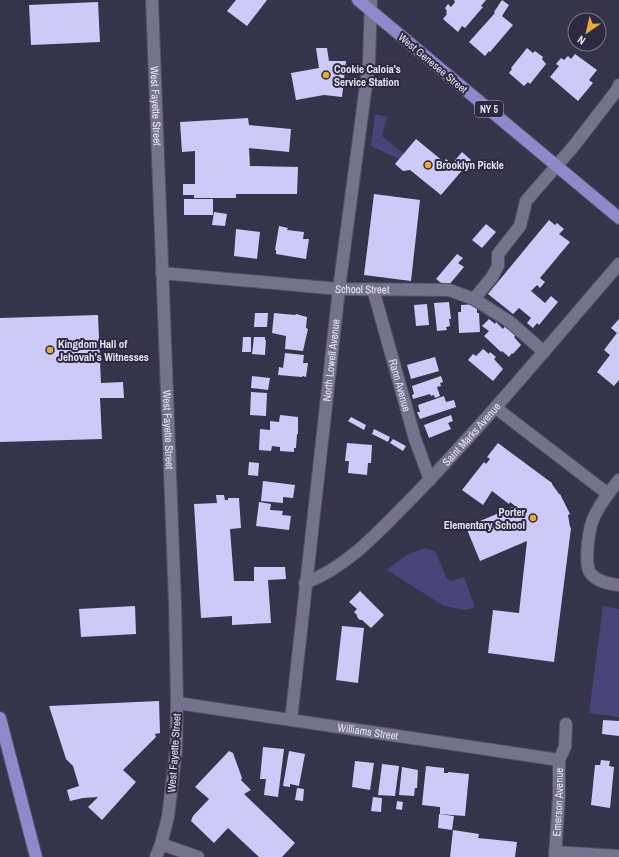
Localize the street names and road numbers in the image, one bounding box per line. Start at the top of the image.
street label: West Genesee Street [396,30,471,96]
street label: West Fayette Street [148,66,165,146]
road number: NY 5 [475,101,503,117]
street label: School Street [335,282,390,296]
street label: North Lowell Avenue [320,318,343,402]
street label: Rann Avenue [386,357,414,413]
street label: West Fayette Street [160,390,177,470]
street label: Saint Marks Avenue [439,399,504,469]
street label: West Fayette Street [164,713,184,793]
street label: Williams Street [337,720,400,743]
street label: Emerson Avenue [549,768,566,837]

